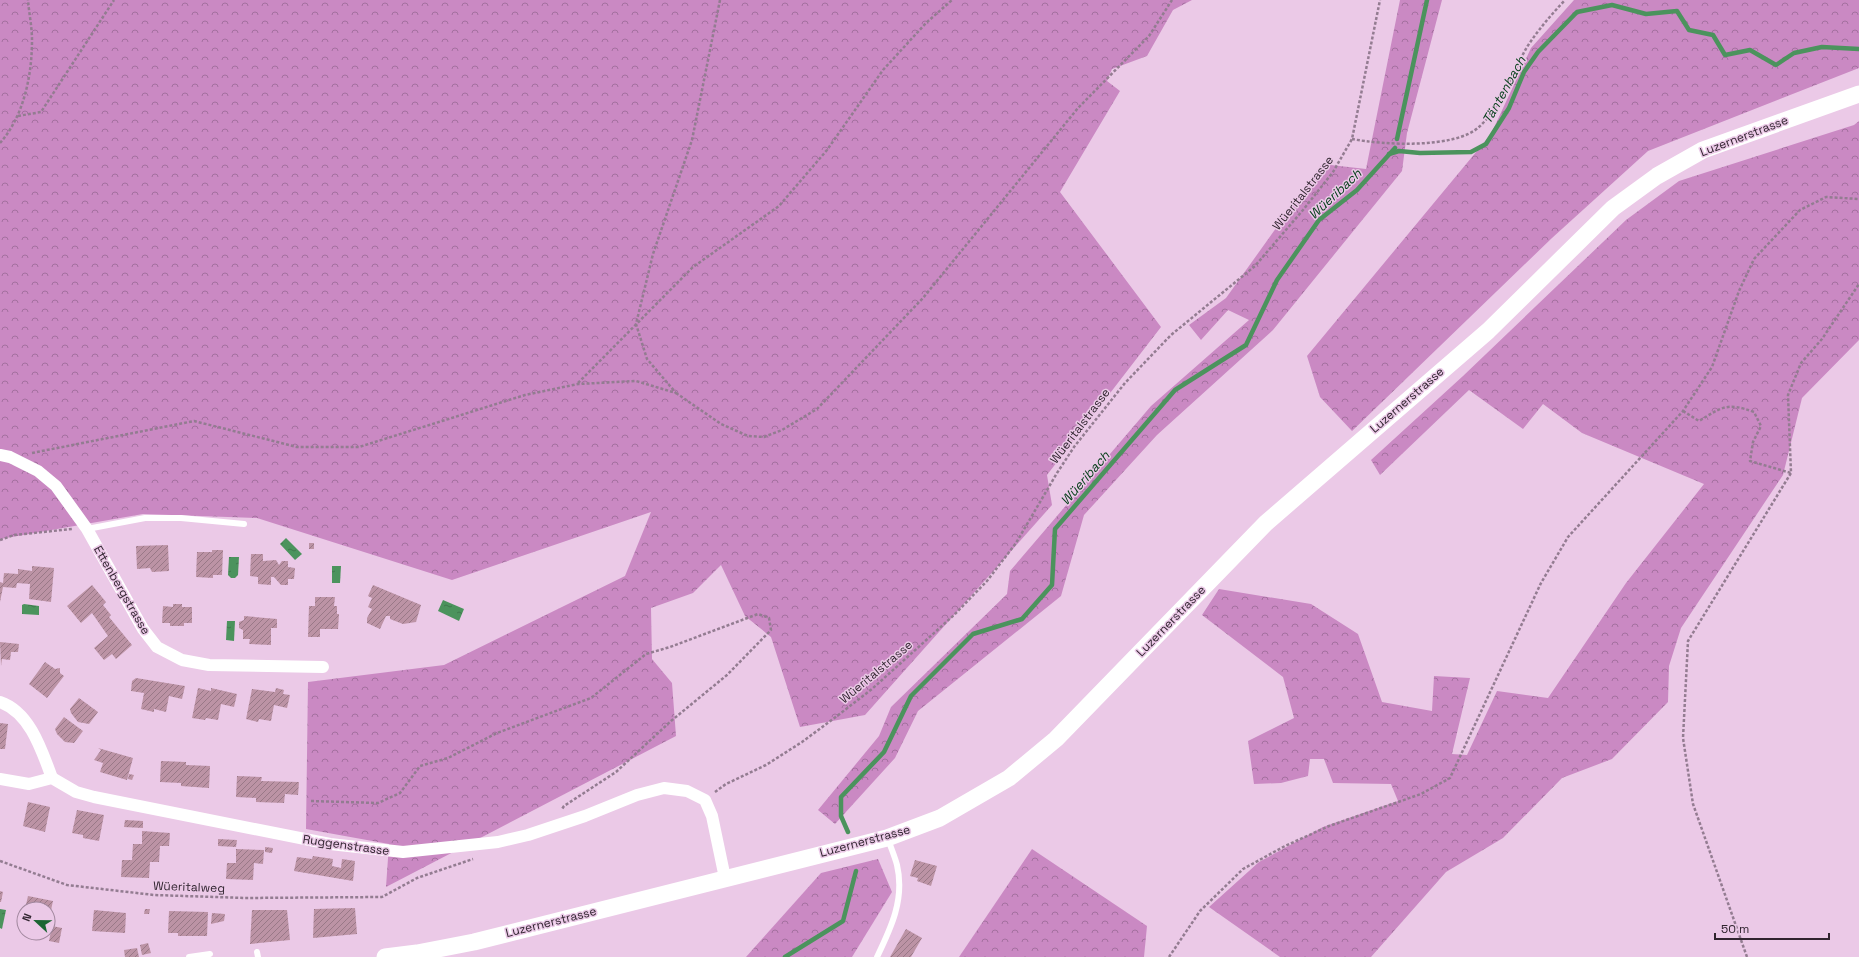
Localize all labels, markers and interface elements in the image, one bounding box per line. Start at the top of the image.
water label: Täntenbach [1478,52,1530,127]
street label: Luzernerstrasse [1698,112,1790,160]
street label: Wüeritalstrasse [1269,152,1337,234]
water label: Wüeribach [1305,164,1366,223]
street label: Luzernerstrasse [1367,363,1447,437]
street label: Wüeritalstrasse [1046,385,1114,467]
water label: Wüeribach [1057,447,1114,509]
street label: Ettenbergstrasse [90,543,154,637]
street label: Luzernerstrasse [1133,582,1209,660]
street label: Wüeritalstrasse [836,637,916,707]
street label: Luzernerstrasse [818,821,912,861]
street label: Ruggenstrasse [302,831,390,859]
street label: Wüeritalweg [153,878,225,896]
north arrow [16,901,56,941]
street label: Luzernerstrasse [504,903,598,941]
text: N [19,911,35,923]
scale bar [1715,915,1829,941]
text: 50 m [1721,921,1749,937]

